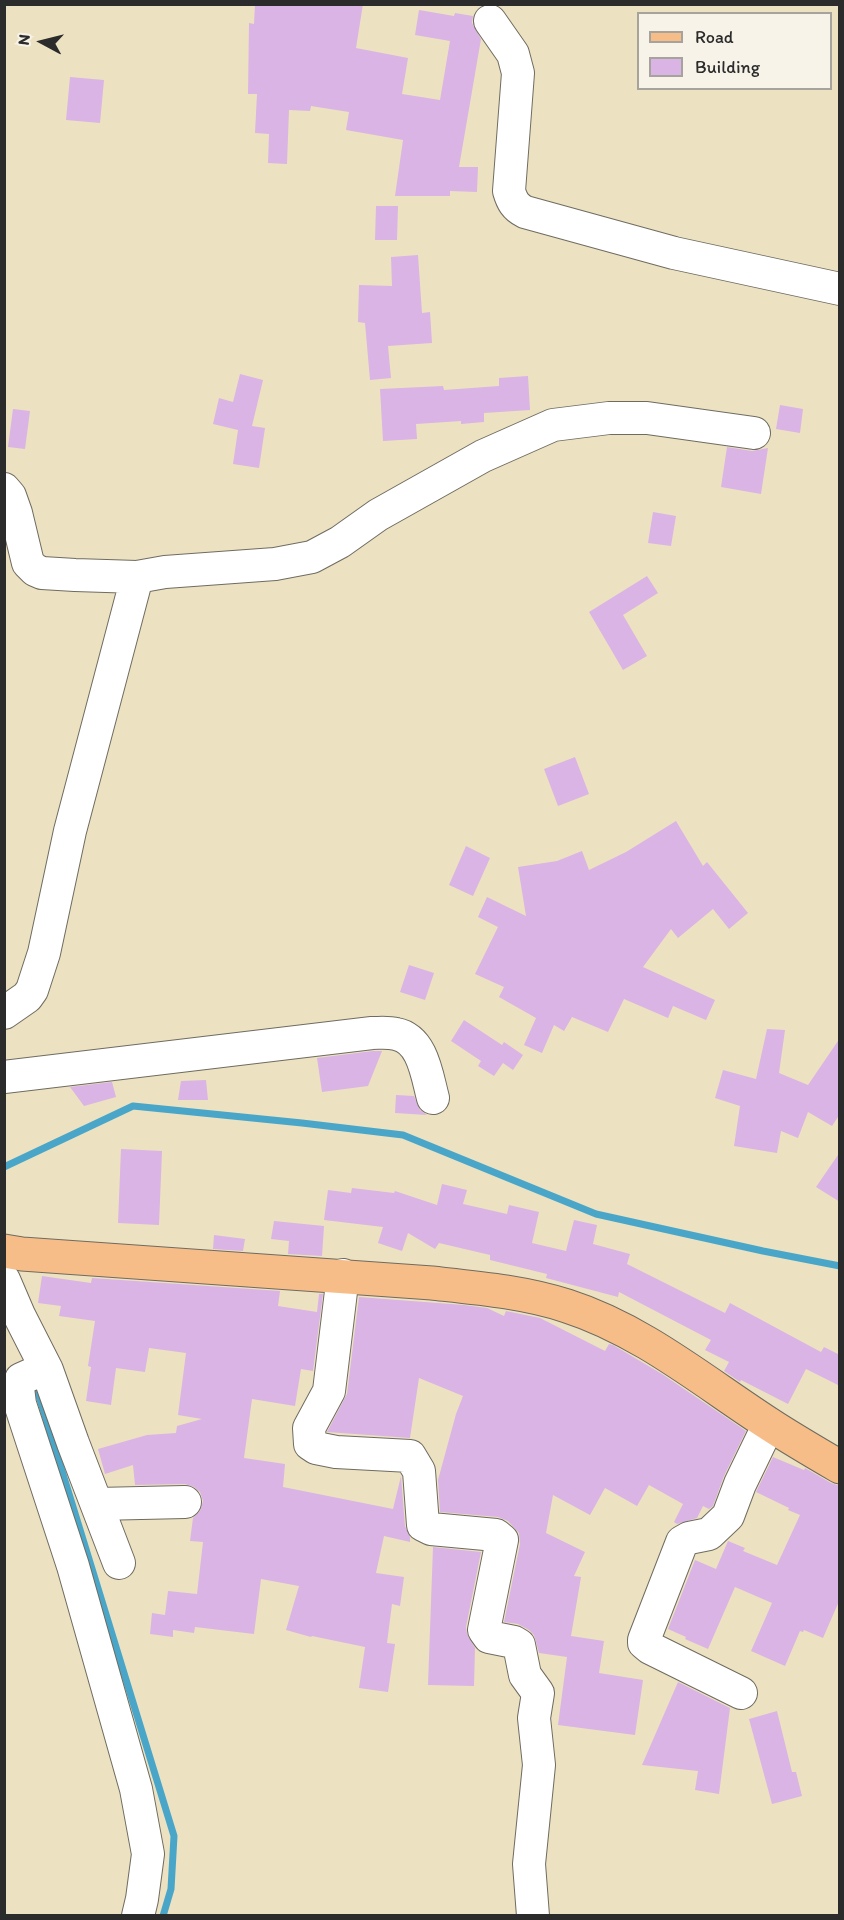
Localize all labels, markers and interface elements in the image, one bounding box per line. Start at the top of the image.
north arrow [12,12,72,72]
legend [637,12,832,90]
text: Road [695,26,734,48]
text: N [14,33,34,46]
text: Building [695,56,760,78]

